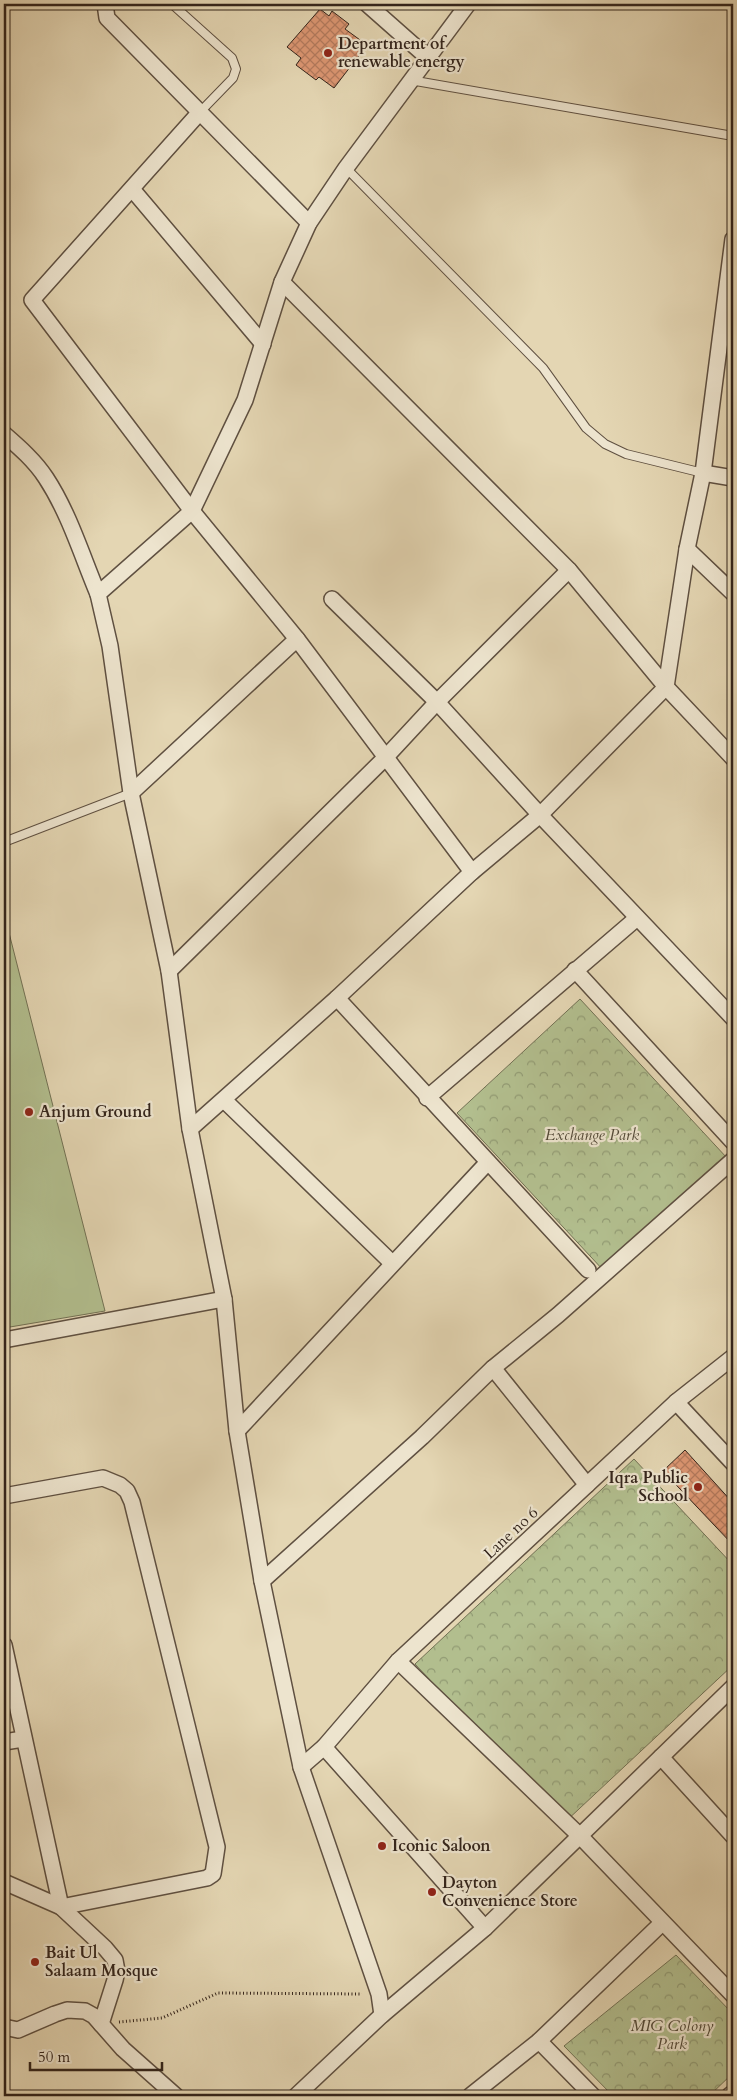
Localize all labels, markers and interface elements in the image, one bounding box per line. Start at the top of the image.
place label: Department of renewable energy [338,33,465,73]
marker: Department of renewable energy [322,47,334,59]
place label: Anjum Ground [39,1101,152,1123]
marker: Anjum Ground [23,1106,35,1118]
park label: Exchange Park [545,1124,639,1146]
place label: Iqra Public School [608,1467,688,1507]
marker: Iqra Public School [692,1481,704,1493]
street label: Lane no 6 [479,1502,543,1564]
place label: Iconic Saloon [392,1835,491,1857]
marker: Iconic Saloon [376,1840,388,1852]
place label: Dayton Convenience Store [442,1872,578,1912]
marker: Dayton Convenience Store [426,1886,438,1898]
place label: Bait Ul Salaam Mosque [45,1942,158,1982]
marker: Bait Ul Salaam Mosque [29,1956,41,1968]
park label: MIG Colony Park [630,2015,714,2055]
scale bar [30,2040,162,2072]
text: 50 m [38,2047,70,2067]

